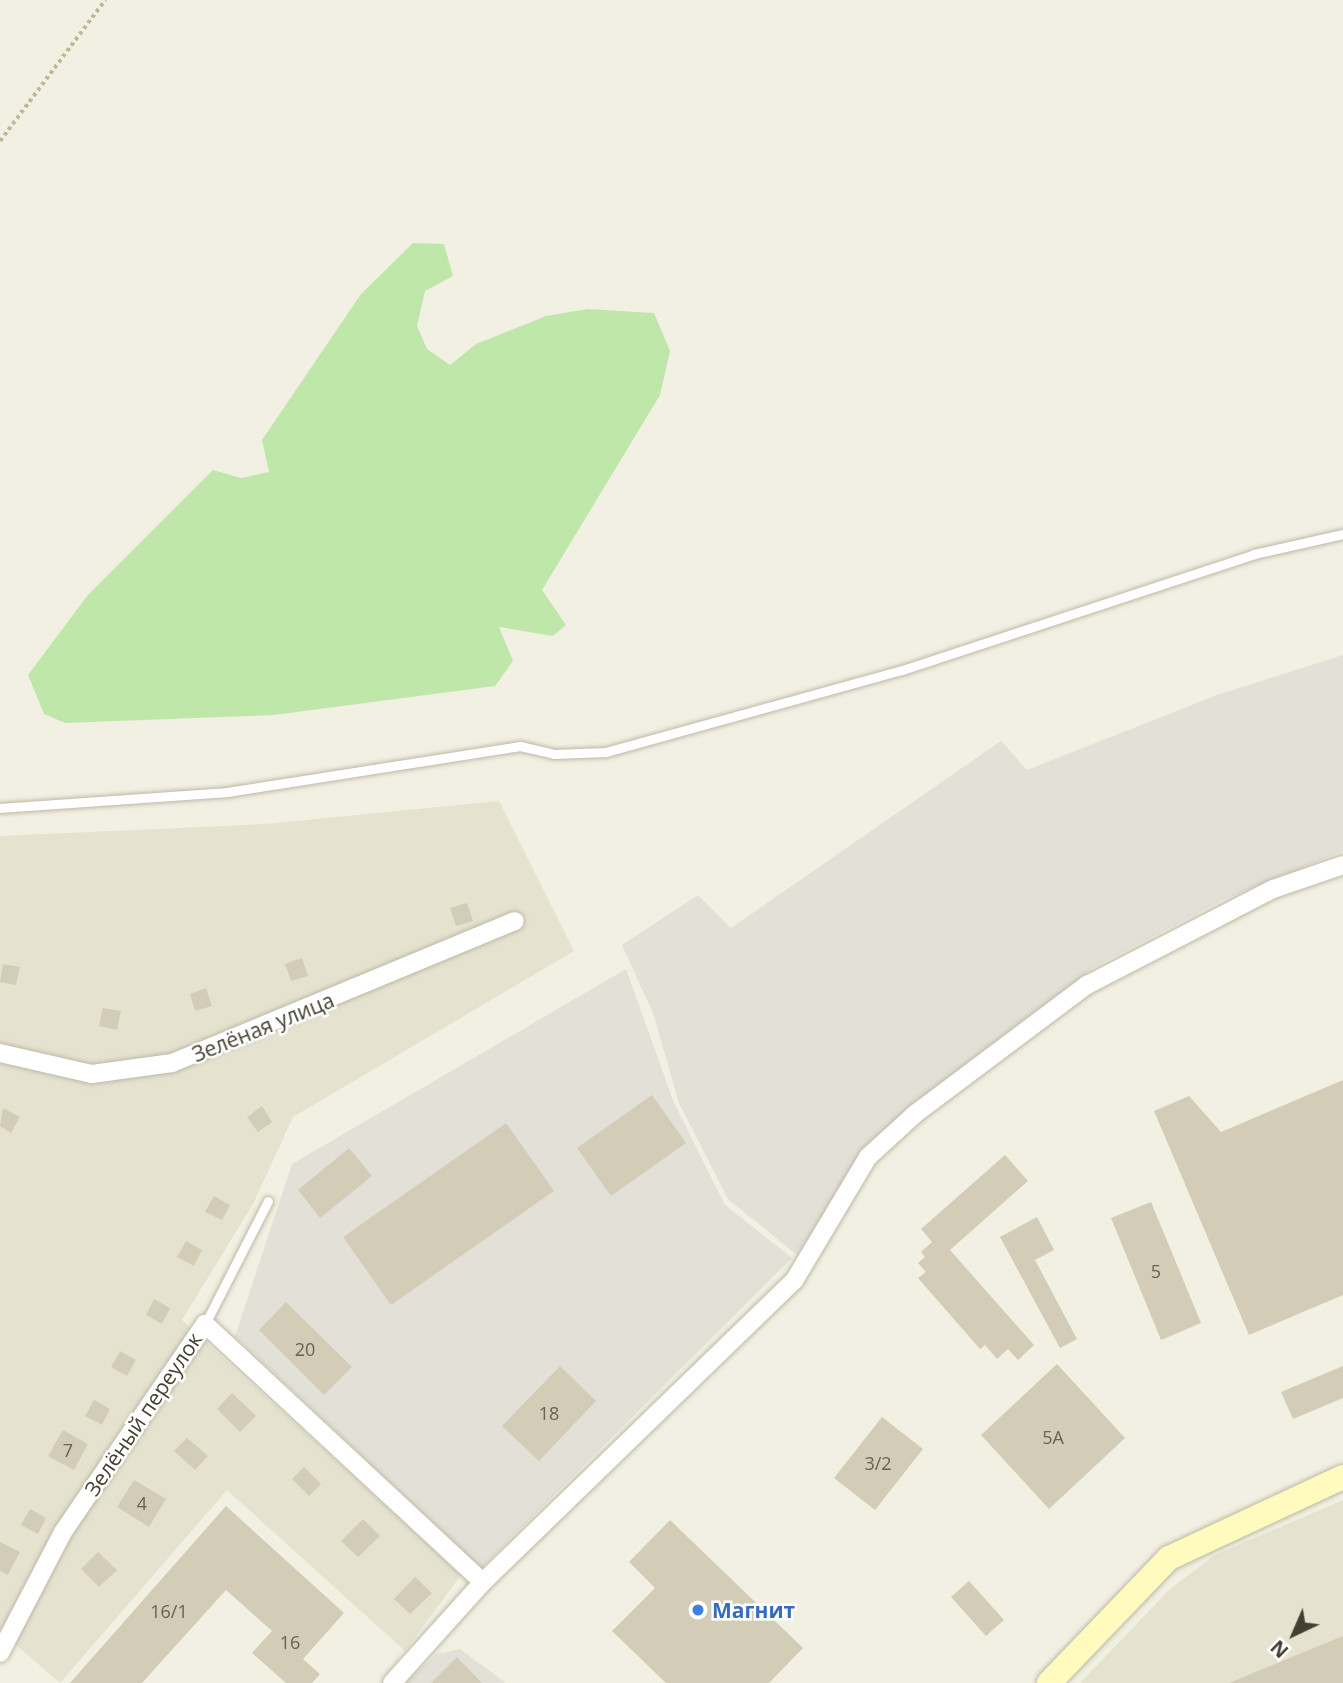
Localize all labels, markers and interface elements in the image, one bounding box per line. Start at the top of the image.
street label: Зелёная улица [188,987,338,1067]
house number: 5 [1151,1260,1161,1282]
street label: Зелёный переулок [79,1328,207,1500]
house number: 20 [295,1338,315,1360]
house number: 18 [539,1402,559,1424]
house number: 5А [1042,1426,1064,1448]
house number: 7 [63,1439,73,1461]
house number: 3/2 [864,1452,892,1474]
house number: 4 [137,1492,147,1514]
place label: Магнит [712,1597,795,1623]
north arrow [1259,1599,1329,1669]
house number: 16/1 [150,1600,188,1622]
marker: Магнит [690,1602,706,1618]
house number: 16 [280,1631,300,1653]
text: N [1265,1634,1294,1664]

